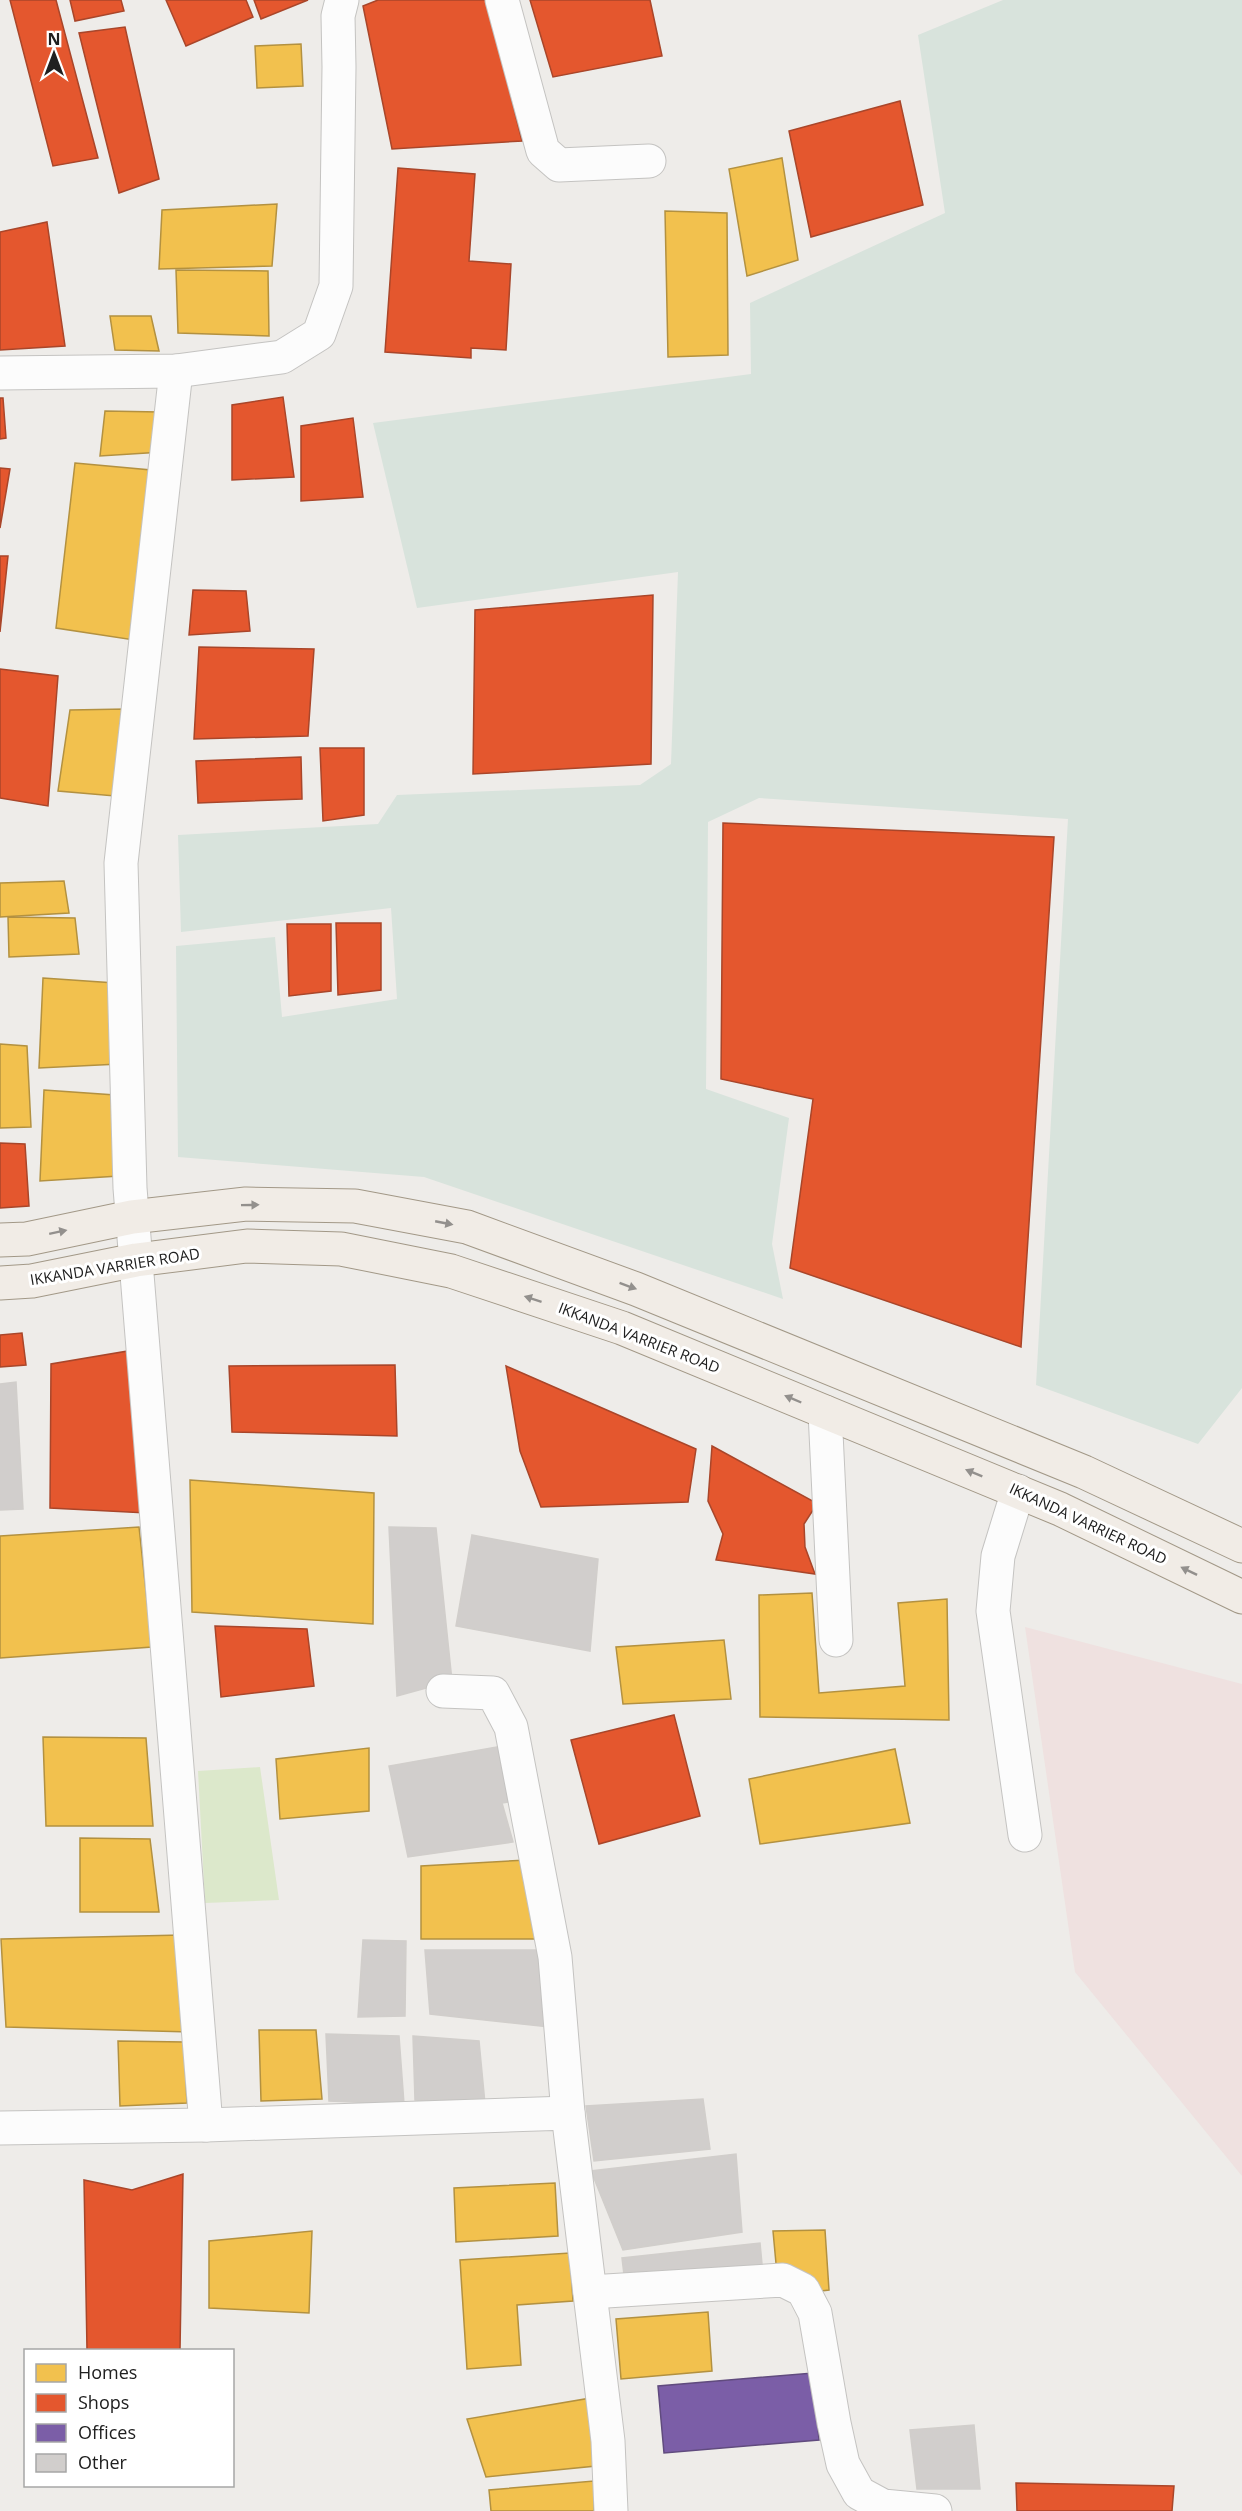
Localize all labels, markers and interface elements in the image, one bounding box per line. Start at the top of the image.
north arrow [24,24,84,84]
text: N [47,28,61,50]
one-way arrow [241,1200,260,1209]
one-way arrow [435,1219,454,1228]
one-way arrow [49,1227,67,1237]
street label: IKKANDA VARRIER ROAD [29,1243,201,1289]
one-way arrow [619,1282,637,1291]
one-way arrow [524,1293,542,1303]
street label: IKKANDA VARRIER ROAD [556,1297,723,1377]
one-way arrow [784,1394,802,1404]
one-way arrow [964,1468,982,1478]
street label: IKKANDA VARRIER ROAD [1006,1478,1170,1568]
one-way arrow [1181,1567,1198,1576]
legend [24,2349,234,2487]
text: Homes [78,2360,137,2384]
text: Shops [78,2390,129,2414]
text: Offices [78,2420,136,2444]
text: Other [78,2450,128,2474]

